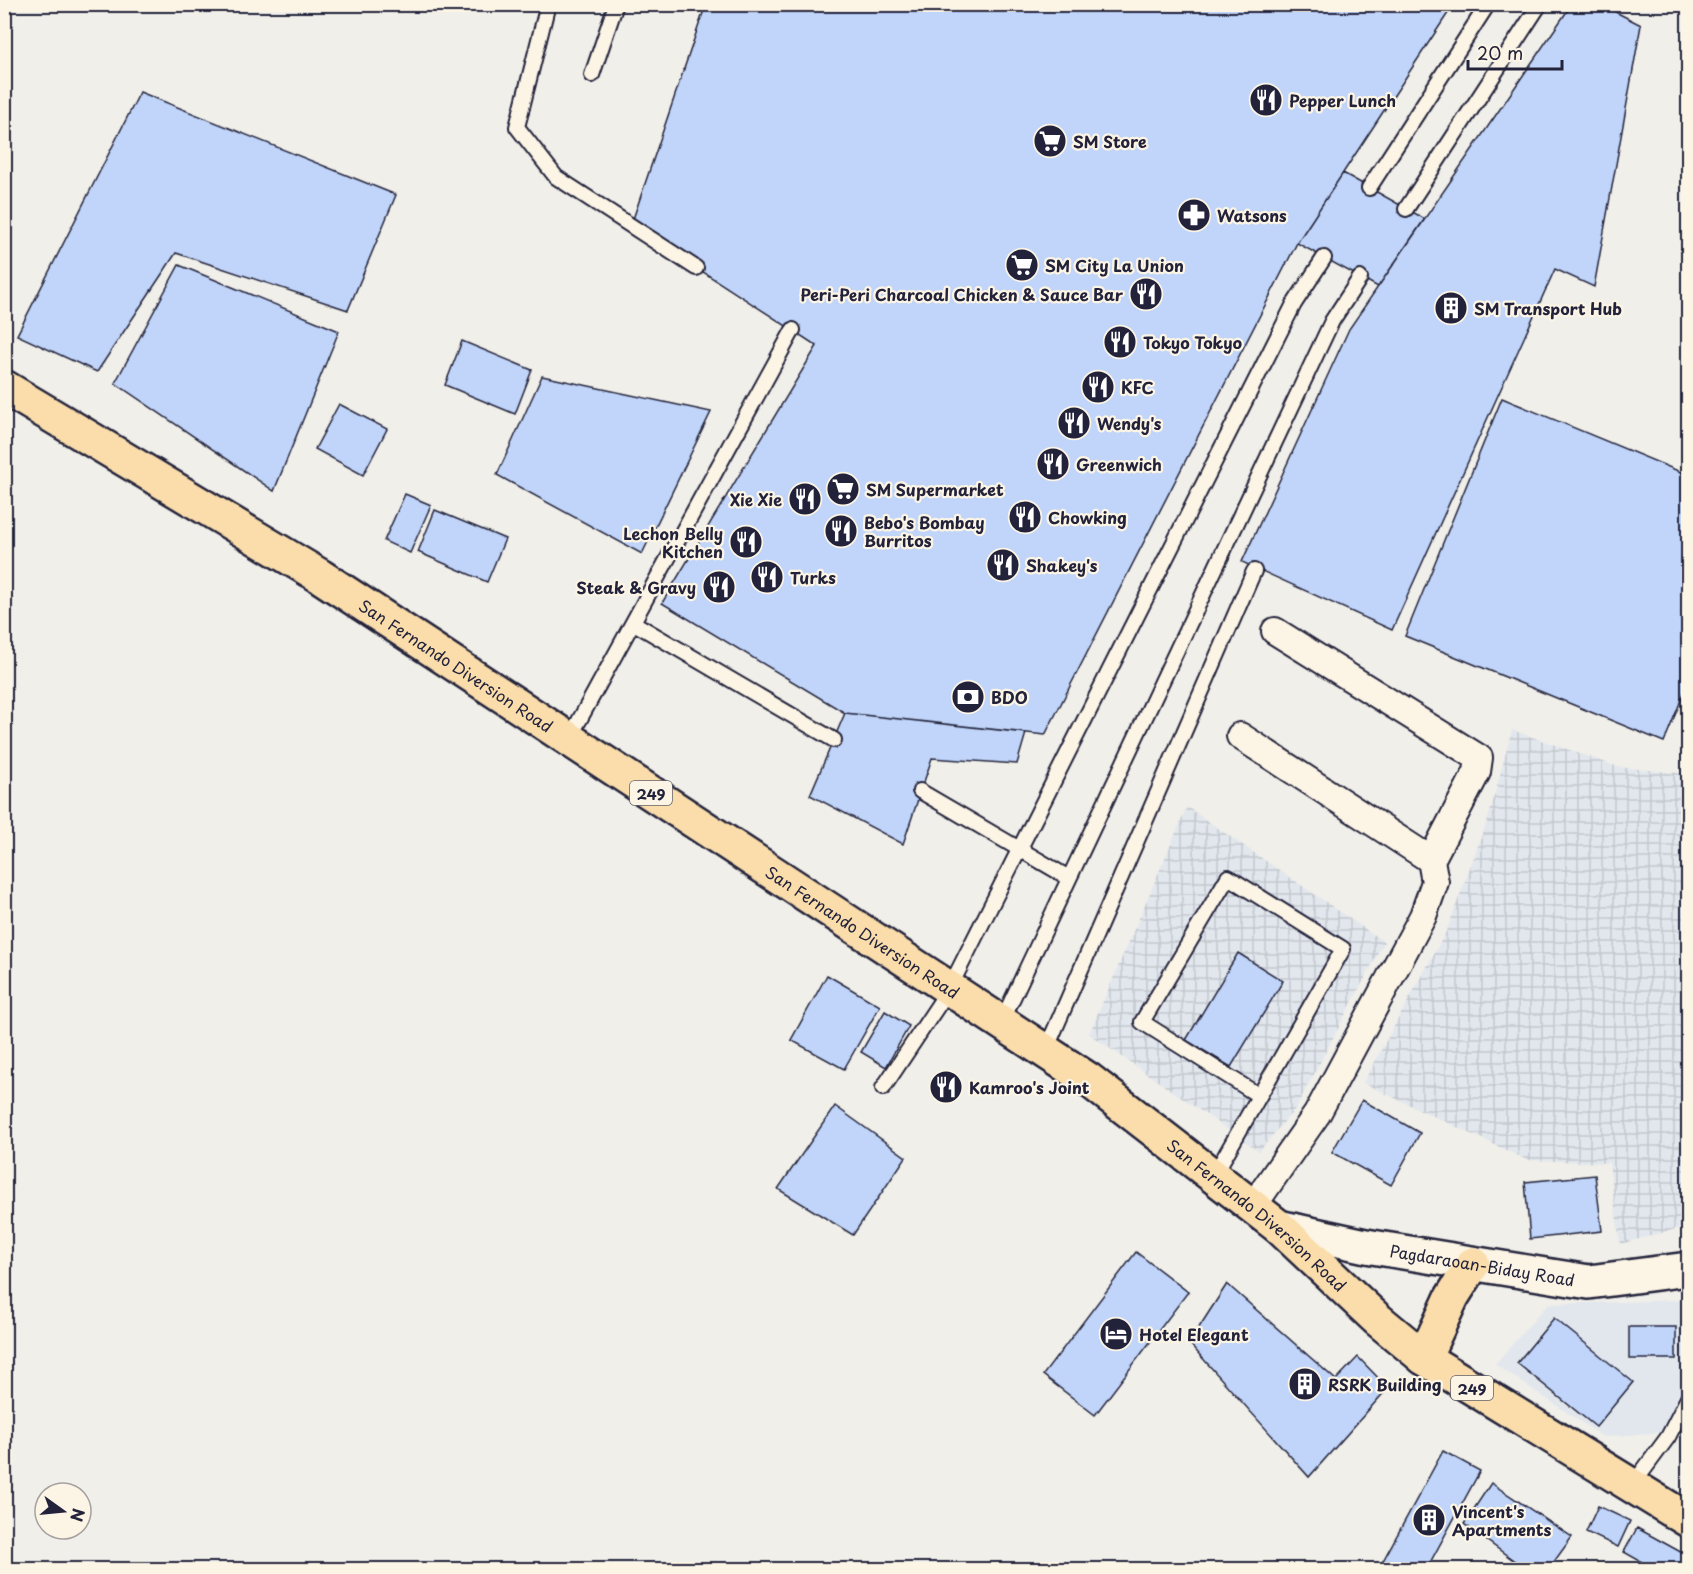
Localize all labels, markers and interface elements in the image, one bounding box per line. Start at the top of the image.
scale bar [1468,33,1562,71]
text: 20 m [1477,39,1523,66]
restaurant icon: Pepper Lunch [1248,82,1284,118]
place label: Pepper Lunch [1289,88,1396,112]
supermarket icon: SM Store [1032,123,1068,159]
place label: SM Store [1073,129,1147,153]
pharmacy icon: Watsons [1176,197,1212,233]
place label: Watsons [1217,203,1287,227]
supermarket icon: SM City La Union [1004,247,1040,283]
place label: SM City La Union [1045,253,1184,277]
restaurant icon: Peri-Peri Charcoal Chicken & Sauce Bar [1128,276,1164,312]
place label: Peri-Peri Charcoal Chicken & Sauce Bar [800,282,1124,306]
building icon: SM Transport Hub [1433,290,1469,326]
place label: SM Transport Hub [1474,296,1622,320]
restaurant icon: Tokyo Tokyo [1102,324,1138,360]
place label: Tokyo Tokyo [1143,330,1242,354]
restaurant icon: KFC [1080,369,1116,405]
place label: KFC [1121,375,1154,399]
restaurant icon: Wendy's [1056,405,1092,441]
place label: Wendy's [1097,411,1162,435]
restaurant icon: Greenwich [1035,446,1071,482]
place label: Greenwich [1076,452,1162,476]
supermarket icon: SM Supermarket [825,471,861,507]
place label: SM Supermarket [866,477,1004,501]
restaurant icon: Xie Xie [787,481,823,517]
place label: Xie Xie [730,487,782,511]
restaurant icon: Chowking [1007,499,1043,535]
place label: Chowking [1048,505,1127,529]
place label: Bebo's Bombay Burritos [864,510,985,552]
restaurant icon: Bebo's Bombay Burritos [823,513,859,549]
place label: Lechon Belly Kitchen [623,521,723,563]
restaurant icon: Lechon Belly Kitchen [728,524,764,560]
restaurant icon: Shakey's [985,547,1021,583]
place label: Shakey's [1026,553,1098,577]
restaurant icon: Turks [749,559,785,595]
place label: Turks [790,565,836,589]
restaurant icon: Steak & Gravy [701,569,737,605]
place label: Steak & Gravy [576,575,696,599]
street label: San Fernando Diversion Road [355,593,558,738]
bank icon: BDO [950,679,986,715]
place label: BDO [991,685,1028,709]
road number: 249 [630,781,672,805]
street label: San Fernando Diversion Road [761,859,964,1004]
restaurant icon: Kamroo's Joint [928,1069,964,1105]
place label: Kamroo's Joint [969,1075,1090,1099]
street label: San Fernando Diversion Road [1162,1133,1352,1297]
street label: Pagdaraoan-Biday Road [1388,1238,1577,1292]
hotel icon: Hotel Elegant [1098,1316,1134,1352]
place label: Hotel Elegant [1139,1322,1249,1346]
building icon: RSRK Building [1287,1366,1323,1402]
place label: RSRK Building [1328,1372,1442,1396]
road number: 249 [1451,1376,1493,1400]
north arrow [33,1481,93,1541]
place label: Vincent's Apartments [1452,1499,1551,1541]
building icon: Vincent's Apartments [1411,1502,1447,1538]
text: N [65,1506,92,1524]

